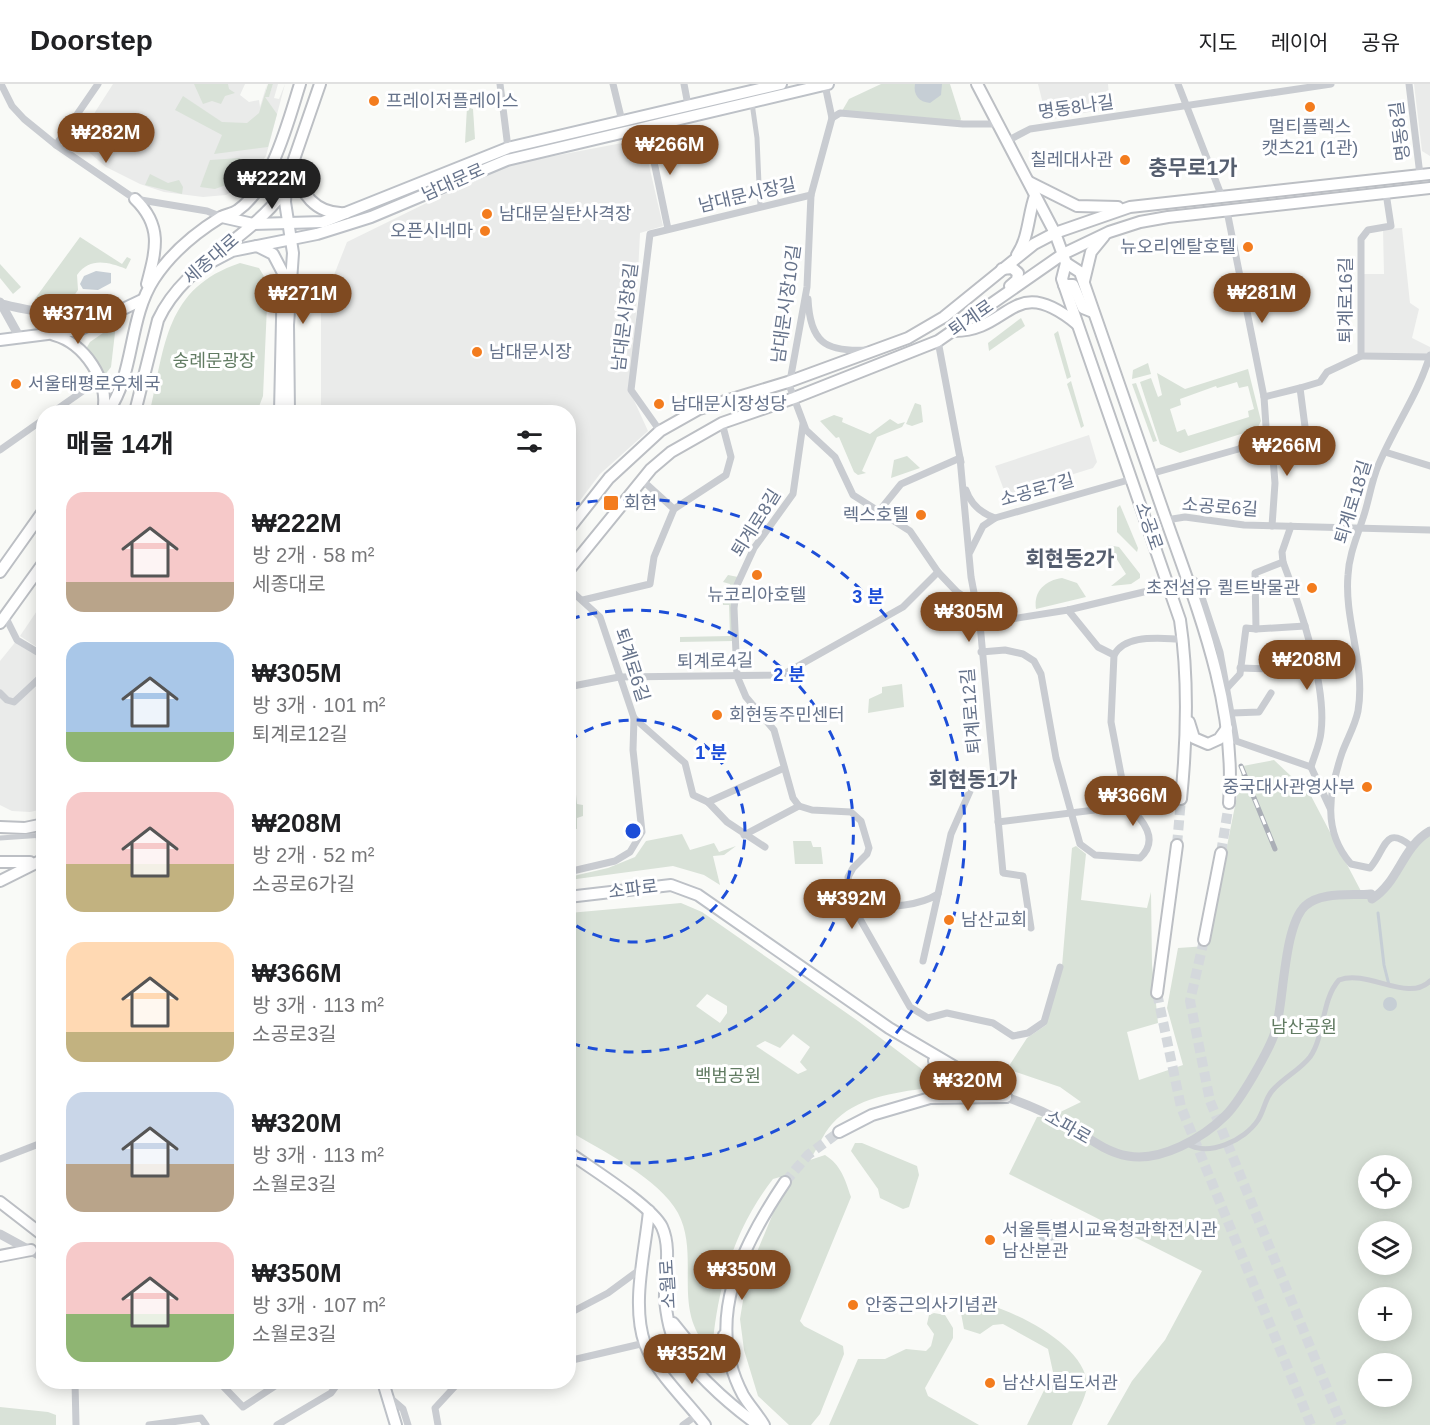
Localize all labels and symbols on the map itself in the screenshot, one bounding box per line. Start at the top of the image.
place label: 프레이저플레이스 [386,91,518,111]
street label: 명동8나길 [1037,92,1115,122]
marker: 프레이저플레이스 [367,94,381,108]
marker: 멀티플렉스 캣츠21 (1관) [1303,100,1317,114]
street label: 명동8길 [1386,100,1414,162]
pin: ₩282M [64,113,148,164]
place label: 멀티플렉스 캣츠21 (1관) [1262,117,1358,158]
pin: ₩266M [628,125,712,176]
place label: 칠레대사관 [1030,150,1113,170]
marker: 칠레대사관 [1118,153,1132,167]
district label: 충무로1가 [1149,156,1237,179]
pin: ₩222M [230,159,314,210]
street label: 남대문로 [419,159,487,205]
street label: 남대문시장길 [696,174,798,216]
place label: 남대문실탄사격장 [499,204,631,224]
marker: 남대문실탄사격장 [480,207,494,221]
place label: 오픈시네마 [390,221,473,241]
marker: 오픈시네마 [478,224,492,238]
street label: 세종대로 [179,230,243,288]
place label: 뉴오리엔탈호텔 [1120,237,1236,257]
marker: 뉴오리엔탈호텔 [1241,240,1255,254]
street label: 남대문시장10길 [768,243,804,365]
street label: 퇴계로16길 [1336,257,1356,343]
street label: 남대문시장8길 [608,262,642,372]
pin: ₩281M [1220,273,1304,324]
pin: ₩271M [261,274,345,325]
pin: ₩371M [36,294,120,345]
street label: 퇴계로 [945,296,997,340]
place label: 남대문시장 [489,342,572,362]
marker: 남대문시장 [470,345,484,359]
park label: 숭례문광장 [173,351,255,371]
place label: 서울태평로우체국 [28,374,160,394]
marker: 서울태평로우체국 [9,377,23,391]
place label: 남대문시장성당 [671,394,787,414]
marker: 남대문시장성당 [652,397,666,411]
pin: ₩266M [1245,426,1329,477]
street label: 퇴계로18길 [1331,458,1375,546]
street label: 소공로7길 [998,470,1076,510]
street label: 퇴계로8길 [727,485,785,561]
place label: 회현 [624,493,657,513]
marker: 회현 [602,494,620,512]
street label: 소공로6길 [1181,494,1259,520]
street label: 소공로 [1131,499,1167,553]
place label: 렉스호텔 [843,505,909,525]
marker: 렉스호텔 [914,508,928,522]
district label: 회현동2가 [1026,547,1114,570]
marker: 뉴코리아호텔 [750,568,764,582]
place label: 초전섬유 퀼트박물관 [1146,578,1300,598]
marker: 초전섬유 퀼트박물관 [1305,581,1319,595]
place label: 뉴코리아호텔 [707,585,807,605]
text: 3 분 [852,587,884,607]
pin: ₩305M [927,592,1011,643]
street label: 퇴계로6길 [611,626,653,704]
pin: ₩208M [1265,640,1349,691]
street label: 퇴계로4길 [677,650,753,672]
text: 2 분 [773,665,805,685]
street label: 퇴계로12길 [957,667,985,755]
place label: 회현동주민센터 [729,705,845,725]
marker: 회현동주민센터 [710,708,724,722]
text: 1 분 [695,743,727,763]
district label: 회현동1가 [929,768,1017,791]
pin: ₩366M [1091,776,1175,827]
place label: 중국대사관영사부 [1223,777,1355,797]
marker: 중국대사관영사부 [1360,780,1374,794]
centre of rings [623,821,643,841]
street label: 소파로 [607,876,659,902]
pin: ₩392M [810,879,894,930]
place label: 남산교회 [961,910,1027,930]
marker: 남산교회 [942,913,956,927]
park label: 남산공원 [1271,1017,1337,1037]
pin: ₩320M [926,1061,1010,1112]
park label: 백범공원 [695,1066,761,1086]
street label: 소파로 [1041,1106,1095,1148]
place label: 서울특별시교육청과학전시관 남산분관 [1002,1220,1218,1261]
marker: 서울특별시교육청과학전시관 남산분관 [983,1233,997,1247]
pin: ₩350M [700,1250,784,1301]
street label: 소월로 [657,1259,679,1309]
place label: 안중근의사기념관 [865,1295,998,1315]
marker: 안중근의사기념관 [846,1298,860,1312]
pin: ₩352M [650,1334,734,1385]
place label: 남산시립도서관 [1002,1373,1118,1393]
marker: 남산시립도서관 [983,1376,997,1390]

